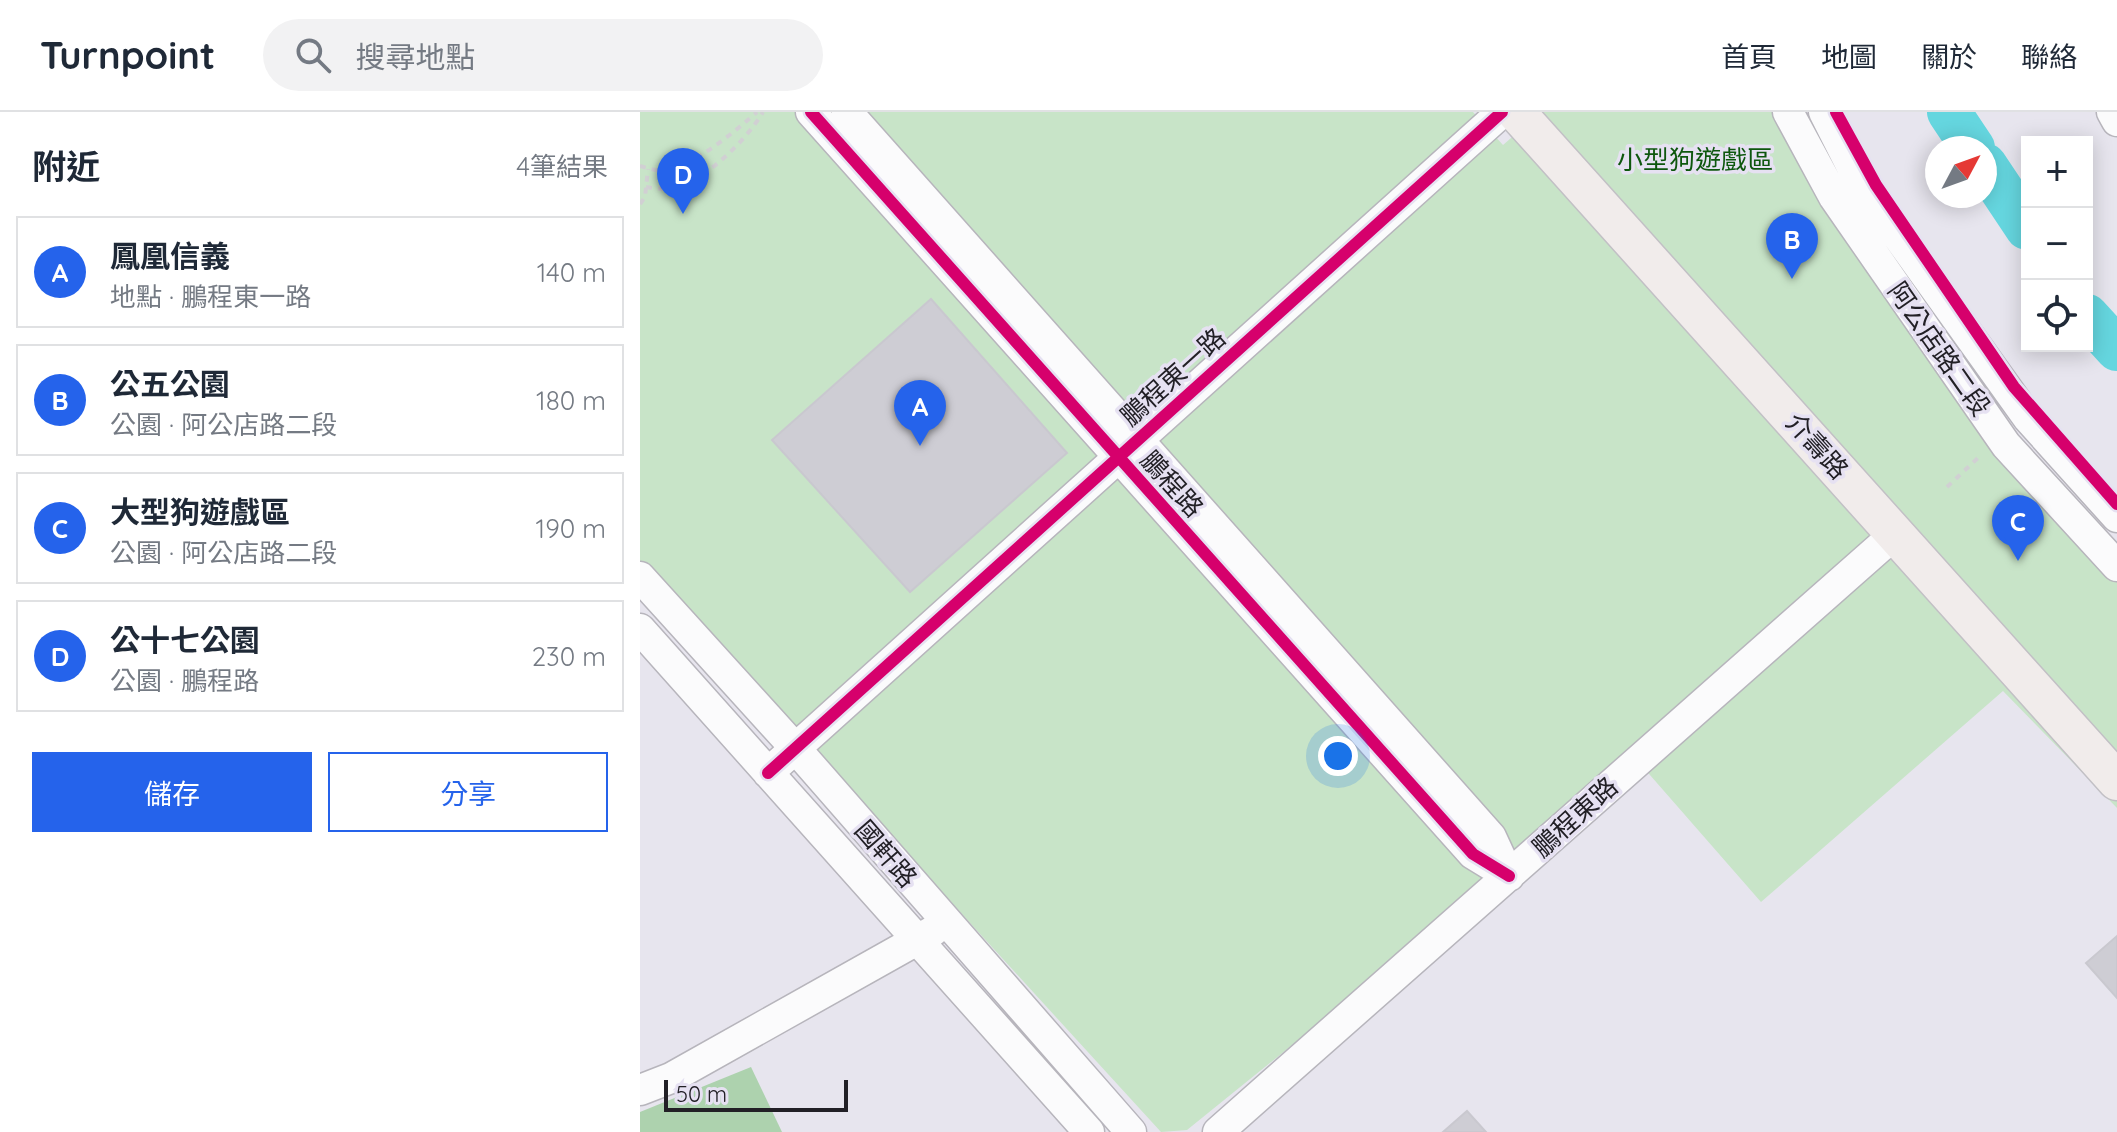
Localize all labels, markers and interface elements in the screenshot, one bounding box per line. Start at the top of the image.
search box [263,19,823,91]
text: Turnpoint [40,31,215,79]
icon: search [291,33,335,77]
text: 搜尋地點 [355,38,475,76]
text: 首頁 [1721,39,1777,74]
text: 地圖 [1821,39,1877,74]
text: 關於 [1921,39,1977,74]
text: 聯絡 [2021,39,2077,74]
north arrow [1925,136,1997,208]
map controls [2021,136,2093,352]
button: + [2021,136,2093,208]
park label: 小型狗遊戲區 [1617,143,1773,176]
text: 附近 [32,145,100,188]
pin: D [657,148,709,214]
text: 4筆結果 [516,150,608,183]
button: − [2021,208,2093,280]
pin: B [1766,213,1818,279]
text: 鳳凰信義 [110,237,230,275]
text: A [52,256,68,289]
text: 140 m [537,256,606,289]
street label: 阿公店路二段 [1881,275,1998,422]
text: 地點 · 鵬程東一路 [110,280,311,313]
button: locate [2021,280,2093,352]
street label: 鵬程東一路 [1113,321,1232,432]
text: 公五公園 [110,365,230,403]
pin: A [894,380,946,446]
text: B [51,384,69,417]
text: 180 m [536,384,606,417]
street label: 介壽路 [1779,406,1856,486]
text: 公園 · 阿公店路二段 [110,408,337,441]
street label: 鵬程路 [1134,444,1211,524]
text: 大型狗遊戲區 [110,493,290,531]
pin: C [1992,495,2044,561]
text: C [52,512,68,545]
text: 190 m [536,512,606,545]
text: 公園 · 阿公店路二段 [110,536,337,569]
text: 公十七公園 [110,621,260,659]
text: D [51,640,69,673]
text: 230 m [532,640,606,673]
text: 公園 · 鵬程路 [110,664,259,697]
your location [1318,736,1358,776]
button: 儲存 [32,752,312,832]
button: 分享 [328,752,608,832]
street label: 鵬程東路 [1525,770,1624,864]
street label: 國軒路 [848,813,924,894]
scale bar [664,1076,848,1112]
text: 50 m [676,1080,727,1108]

